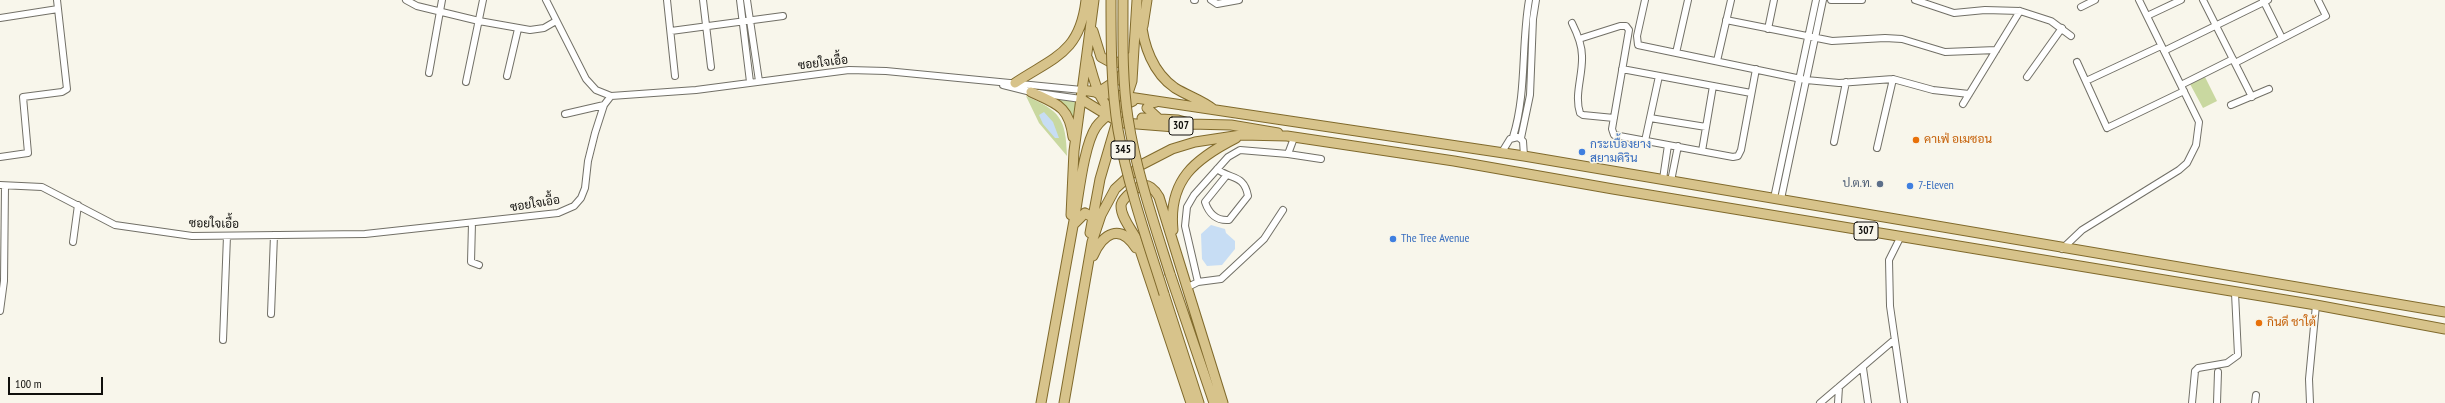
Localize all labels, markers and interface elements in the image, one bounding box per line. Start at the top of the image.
street label: ซอยใจเอื้อ [797,53,849,73]
road number: 307 [1169,117,1193,135]
place label: คาเฟ่ อเมซอน [1924,133,1992,147]
marker: คาเฟ่ อเมซอน [1911,135,1921,145]
place label: กระเบื้องยาง สยามคิริน [1590,138,1651,166]
road number: 345 [1111,141,1135,159]
marker: กระเบื้องยาง สยามคิริน [1577,147,1587,157]
place label: ป.ต.ท. [1843,177,1872,191]
marker: ป.ต.ท. [1875,179,1885,189]
place label: 7-Eleven [1918,179,1954,193]
marker: 7-Eleven [1905,181,1915,191]
street label: ซอยใจเอื้อ [509,193,561,215]
street label: ซอยใจเอื้อ [189,216,239,232]
road number: 307 [1854,222,1878,240]
place label: The Tree Avenue [1401,232,1469,246]
marker: The Tree Avenue [1388,234,1398,244]
place label: กินดี ชาใต้ [2267,316,2316,330]
marker: กินดี ชาใต้ [2254,318,2264,328]
scale bar [10,369,105,395]
text: 100 m [15,376,42,391]

